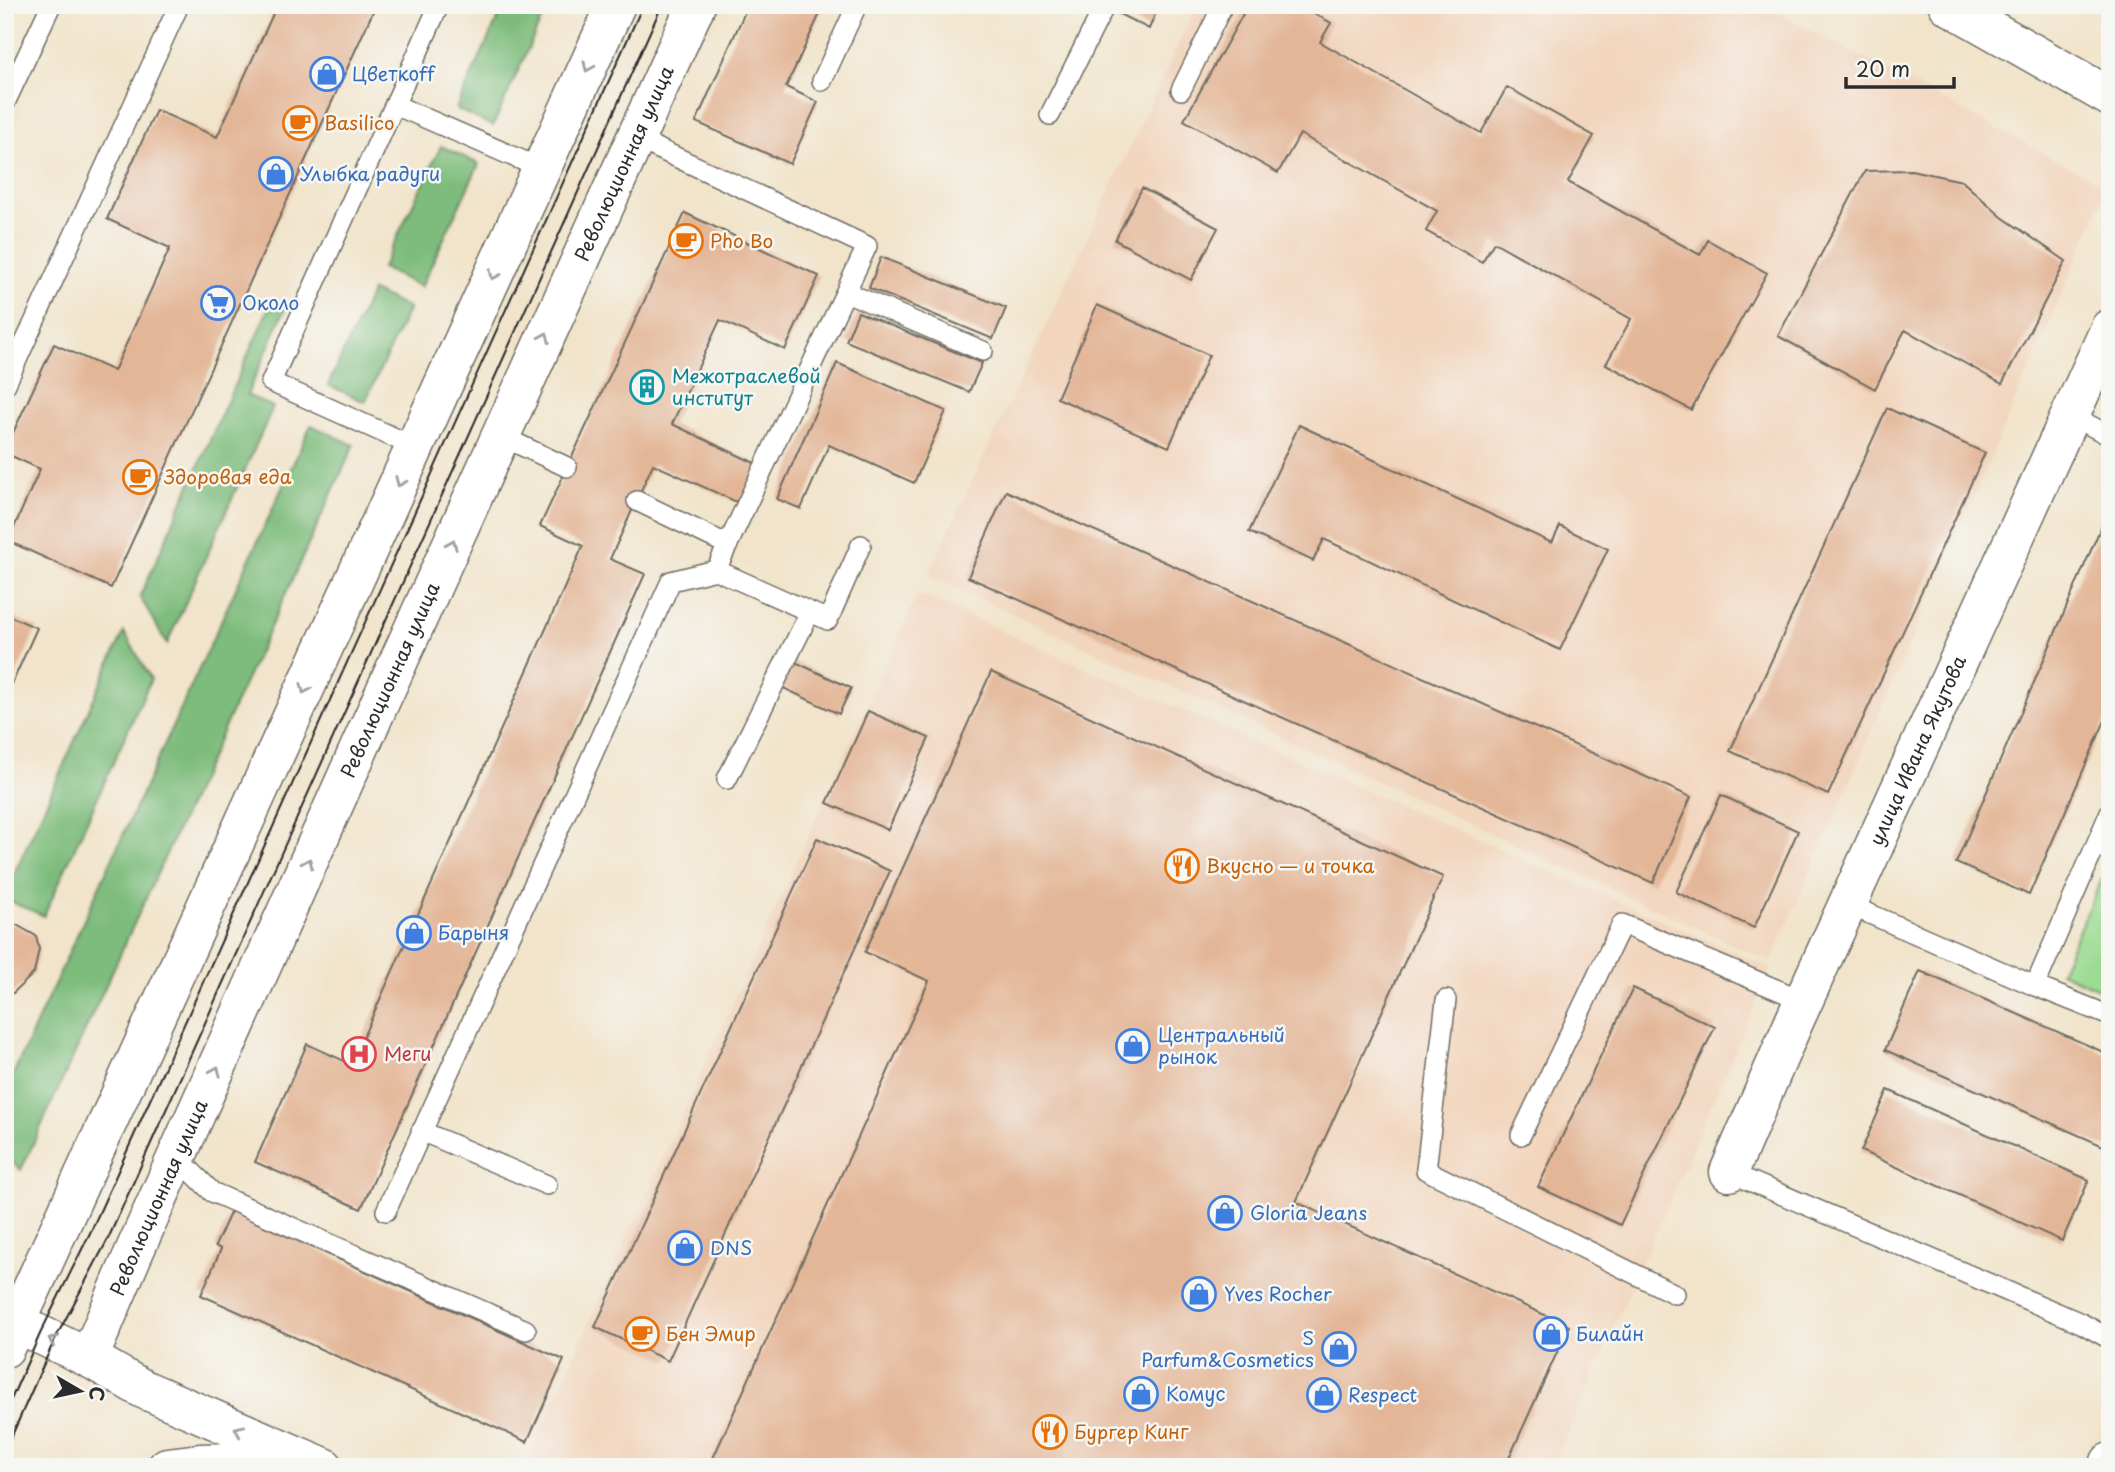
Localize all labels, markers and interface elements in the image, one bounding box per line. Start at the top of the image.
scale bar [1846,46,1954,90]
text: 20 m [1856,52,1910,84]
shop icon: Цветкоff [308,55,346,93]
place label: Цветкоff [352,59,436,87]
one-way arrow [582,60,596,73]
street label: Революционная улица [567,61,680,265]
cafe icon: Basilico [281,104,319,142]
place label: Basilico [324,108,395,136]
shop icon: Улыбка радуги [257,155,295,193]
place label: Улыбка радуги [300,159,440,187]
cafe icon: Pho Bo [667,222,705,260]
place label: Pho Bo [710,226,773,254]
one-way arrow [488,267,502,280]
supermarket icon: Около [199,284,237,322]
place label: Около [242,288,299,316]
one-way arrow [537,332,551,344]
place label: Межотраслевой институт [672,361,821,411]
building icon: Межотраслевой институт [628,368,666,406]
cafe icon: Здоровая еда [121,458,159,496]
place label: Здоровая еда [163,462,292,490]
one-way arrow [394,474,408,487]
one-way arrow [444,539,458,551]
street label: Революционная улица [333,577,446,782]
street label: улица Ивана Якутова [1861,650,1972,849]
one-way arrow [299,681,313,694]
restaurant icon: Вкусно — и точка [1163,847,1201,885]
place label: Вкусно — и точка [1206,851,1375,879]
one-way arrow [300,858,314,870]
shop icon: Барыня [395,914,433,952]
place label: Барыня [438,918,509,946]
place label: Центральный рынок [1158,1020,1285,1070]
shop icon: Центральный рынок [1114,1027,1152,1065]
hospital icon: Меги [340,1035,378,1073]
place label: Меги [384,1039,432,1067]
one-way arrow [208,1066,222,1078]
street label: Революционная улица [102,1095,214,1299]
shop icon: Gloria Jeans [1206,1194,1244,1232]
place label: Gloria Jeans [1250,1198,1367,1226]
shop icon: DNS [666,1229,704,1267]
place label: DNS [710,1233,752,1261]
shop icon: Yves Rocher [1180,1275,1218,1313]
place label: Yves Rocher [1224,1279,1332,1307]
cafe icon: Бен Эмир [623,1315,661,1353]
shop icon: Билайн [1532,1315,1570,1353]
place label: Бен Эмир [666,1319,756,1347]
place label: Билайн [1576,1319,1644,1347]
place label: S Parfum&Cosmetics [1141,1323,1314,1373]
shop icon: S Parfum&Cosmetics [1320,1330,1358,1368]
one-way arrow [48,1335,60,1349]
north arrow [46,1356,116,1426]
shop icon: Комус [1122,1375,1160,1413]
shop icon: Respect [1305,1376,1343,1414]
place label: Комус [1166,1379,1225,1407]
place label: Respect [1348,1380,1418,1408]
text: С [83,1385,113,1403]
restaurant icon: Бургер Кинг [1031,1413,1069,1451]
place label: Бургер Кинг [1074,1417,1189,1445]
one-way arrow [233,1424,246,1438]

